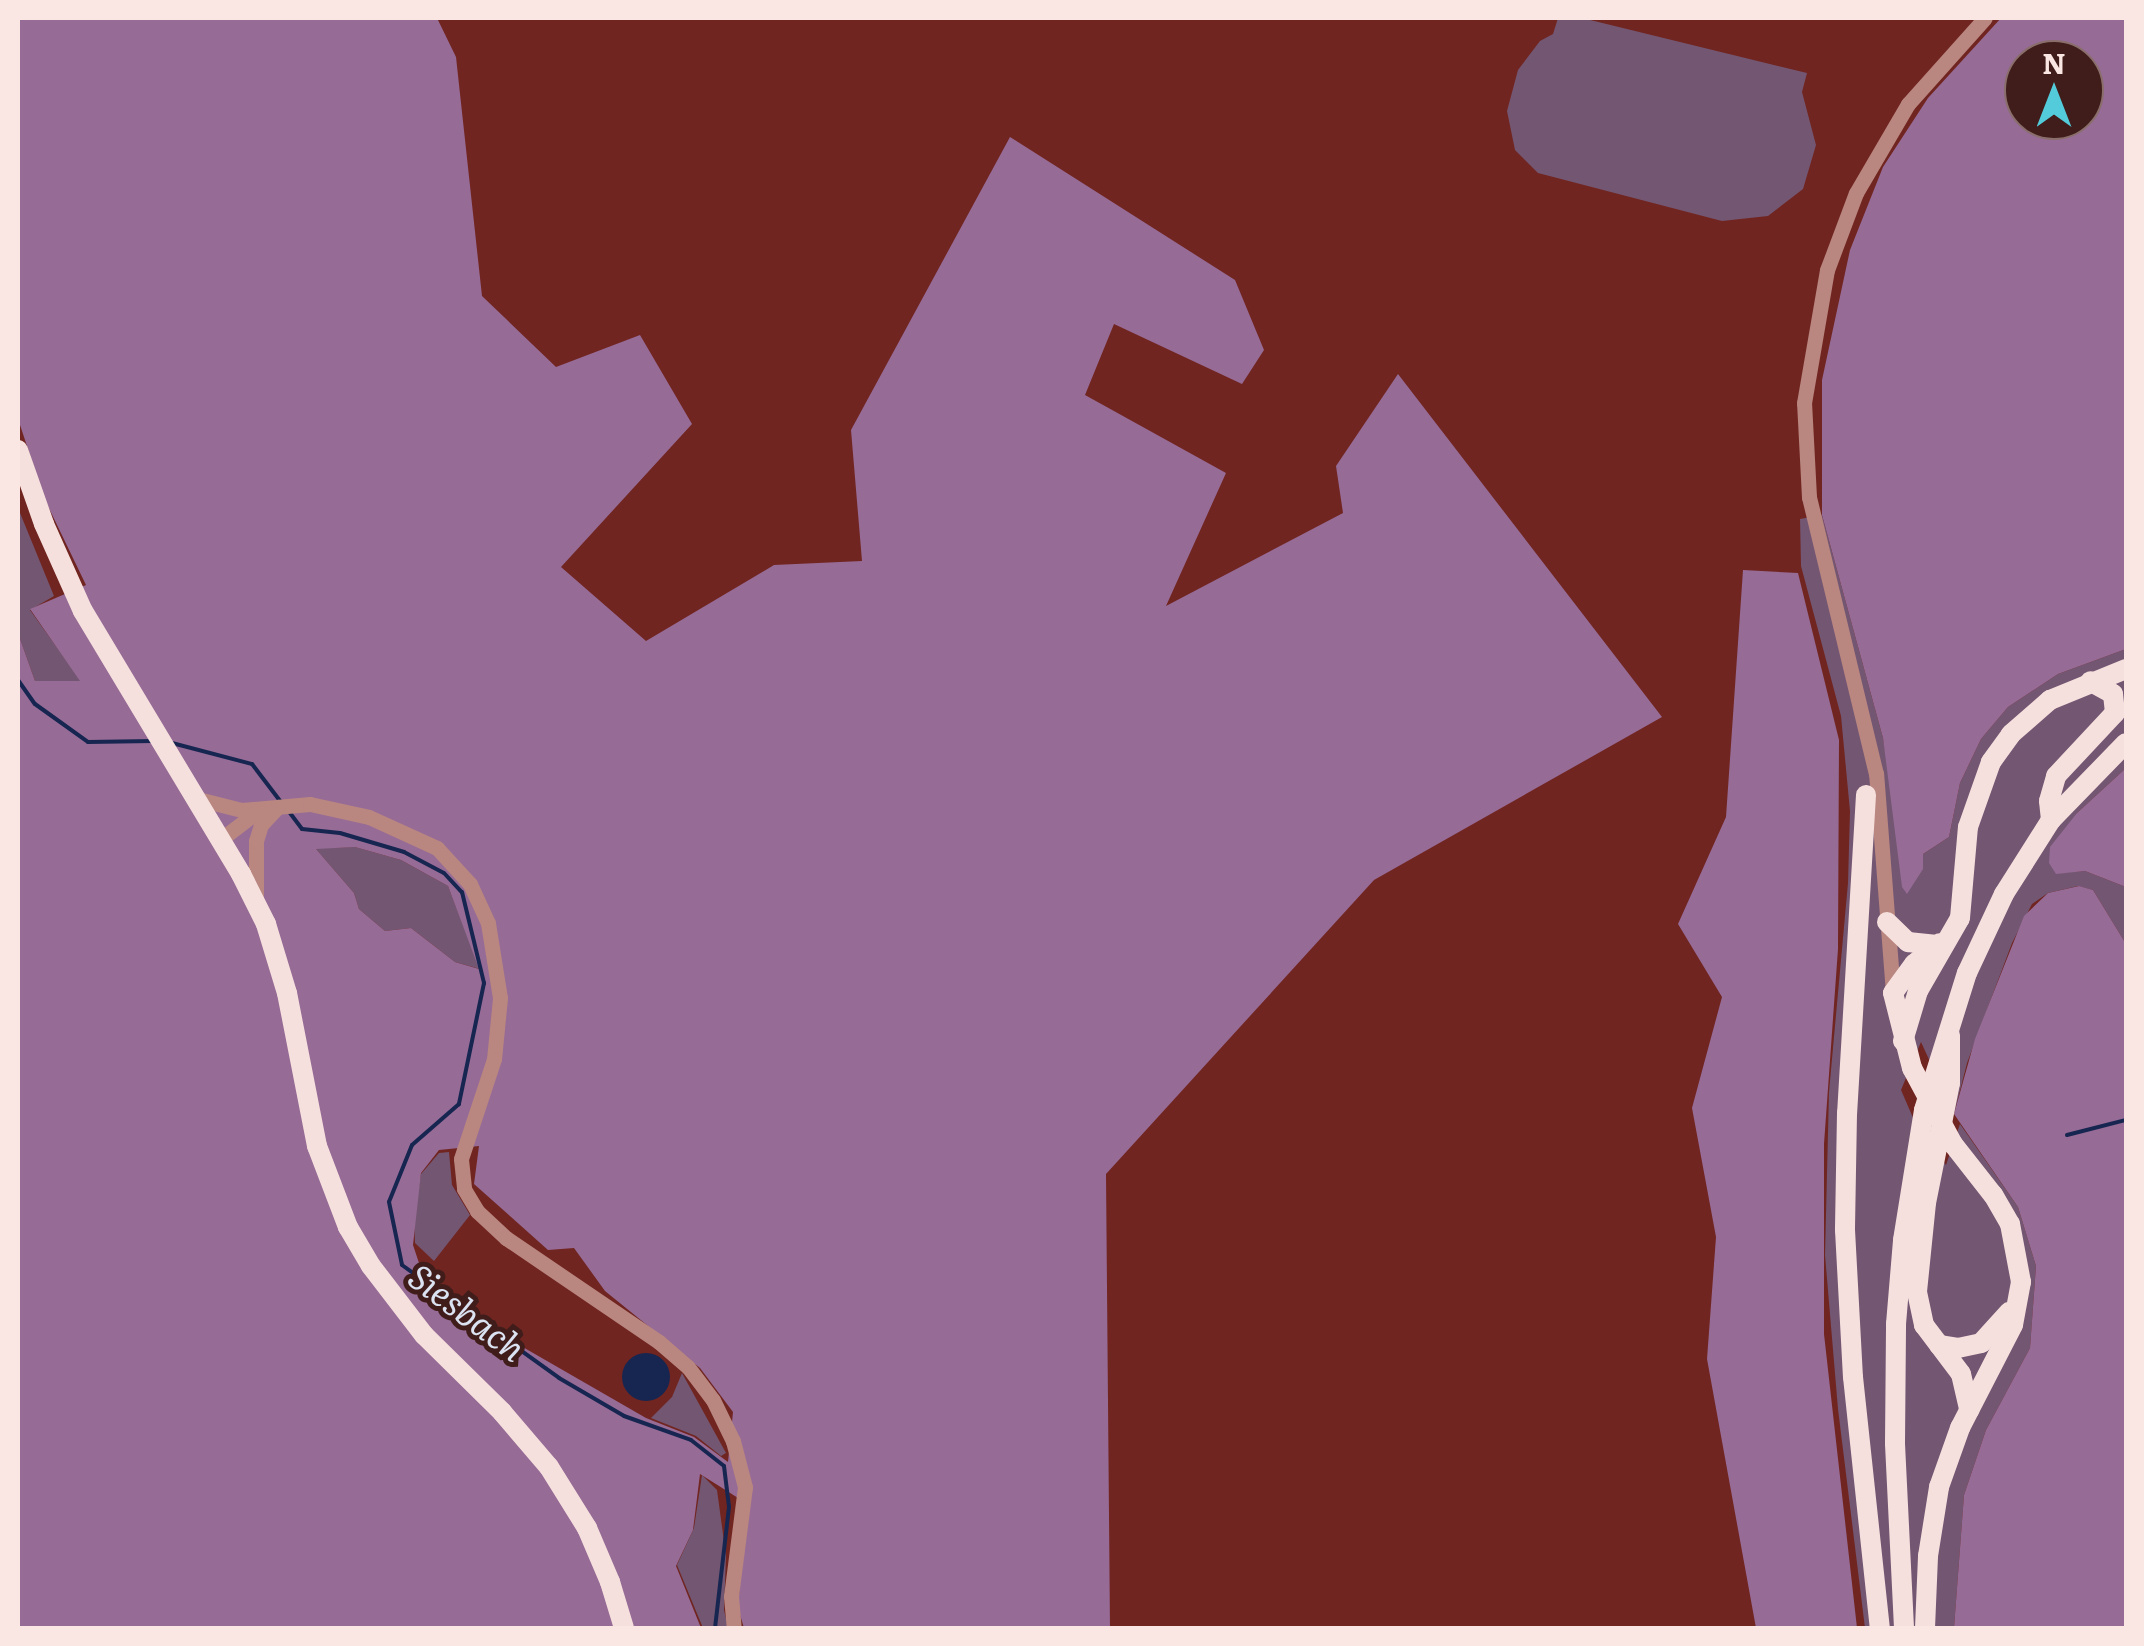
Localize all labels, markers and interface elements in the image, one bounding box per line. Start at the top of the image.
north arrow [2004,40,2104,140]
text: N [2042,41,2066,83]
water label: Siesbach [402,1254,534,1368]

